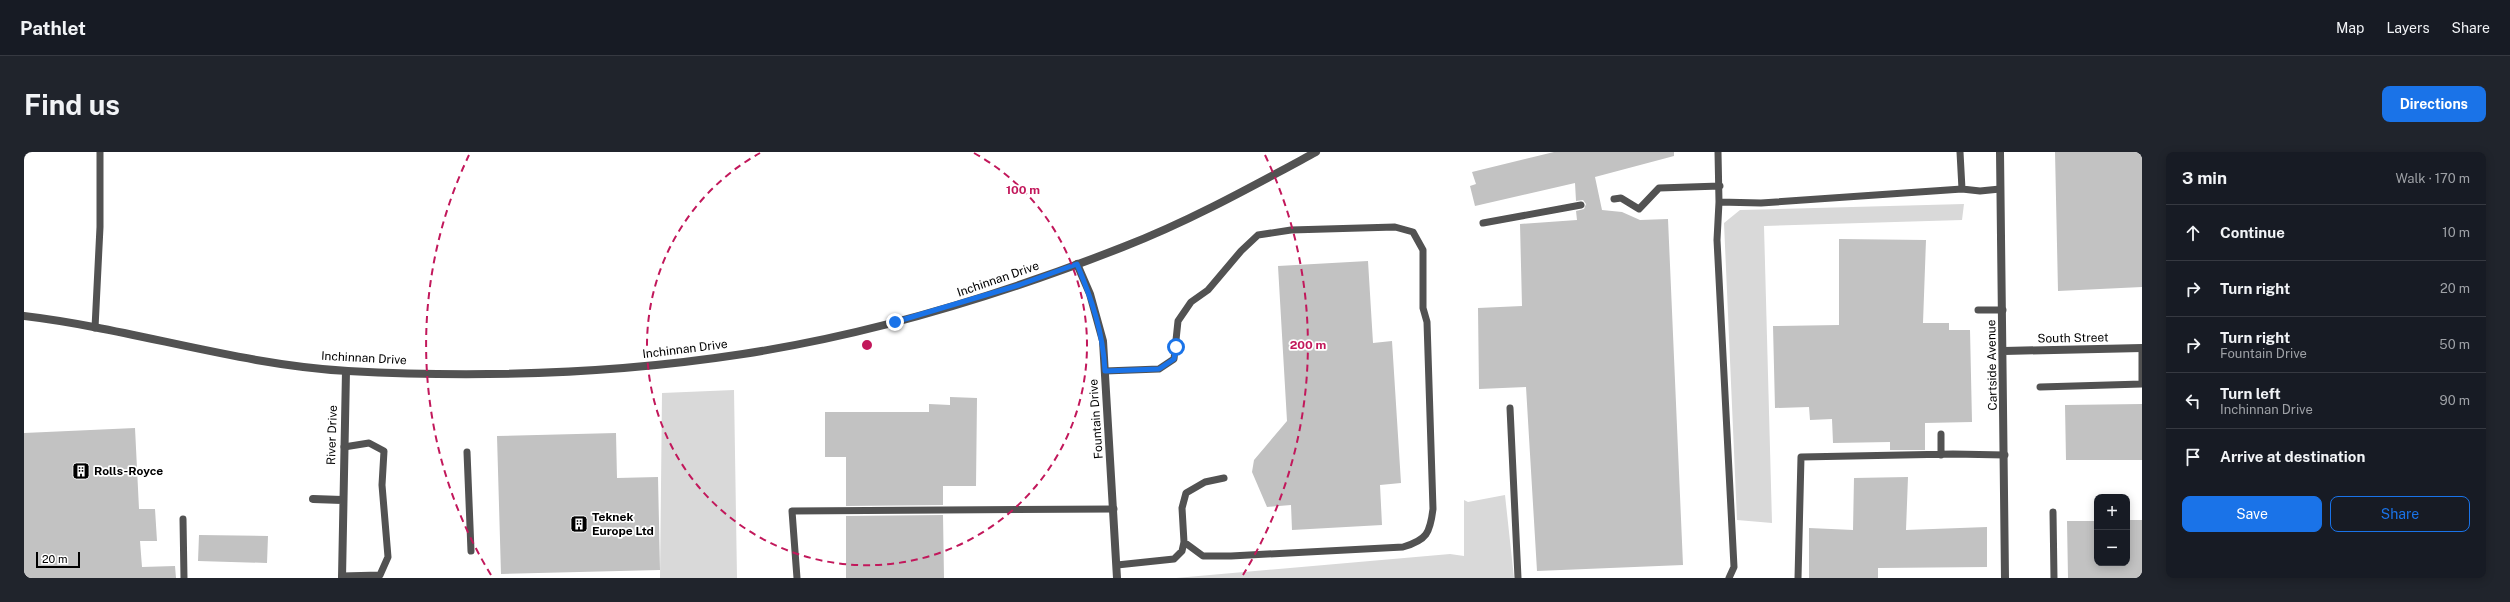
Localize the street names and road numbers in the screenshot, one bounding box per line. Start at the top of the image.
street label: Inchinnan Drive [955,258,1041,300]
street label: Cartside Avenue [1984,319,2000,411]
street label: South Street [2037,330,2109,346]
street label: Inchinnan Drive [642,337,729,361]
street label: Inchinnan Drive [321,349,407,367]
street label: Fountain Drive [1086,378,1106,460]
street label: River Drive [324,405,340,465]

